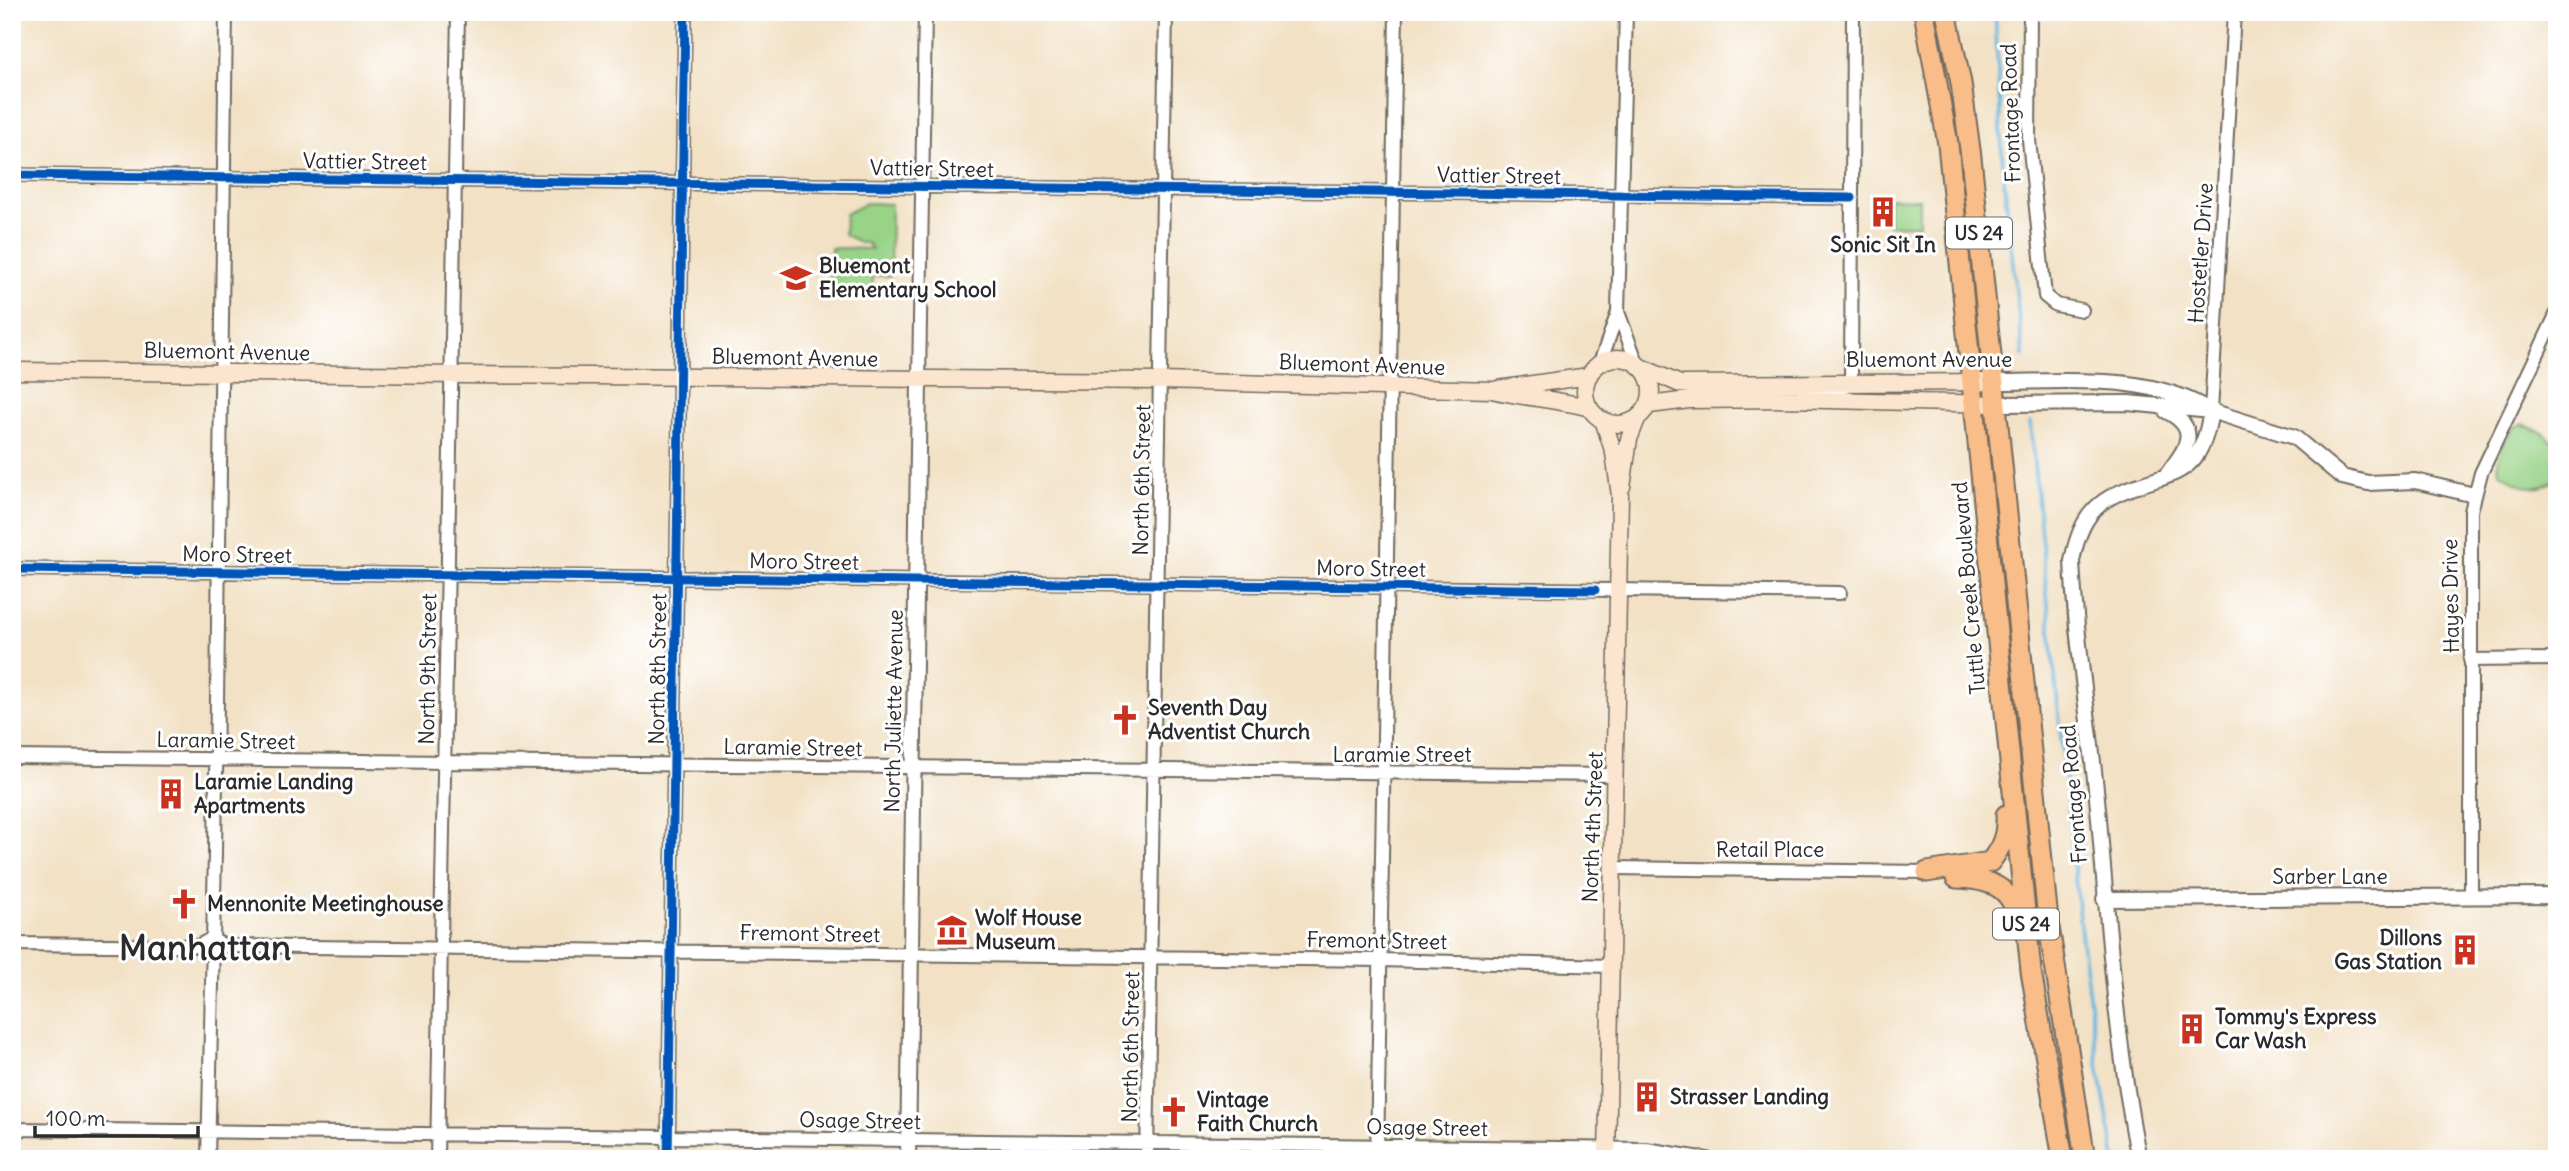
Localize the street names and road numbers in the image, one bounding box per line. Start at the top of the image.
street label: Frontage Road [1995,43,2026,183]
street label: Vattier Street [303,147,427,176]
street label: Vattier Street [870,154,994,183]
street label: Vattier Street [1437,161,1561,190]
street label: Hostetler Drive [2182,182,2219,324]
road number: US 24 [1946,218,2012,248]
street label: Bluemont Avenue [143,337,311,366]
street label: Bluemont Avenue [711,343,879,372]
street label: Bluemont Avenue [1846,346,2012,373]
street label: Bluemont Avenue [1278,348,1446,381]
street label: North 6th Street [1127,404,1156,556]
street label: Tuttle Creek Boulevard [1946,481,1991,696]
street label: Hayes Drive [2436,539,2465,653]
street label: Moro Street [182,540,292,569]
street label: Moro Street [749,547,859,576]
street label: Moro Street [1316,554,1426,583]
street label: North 9th Street [413,593,442,745]
street label: North 8th Street [643,593,672,745]
street label: North Juliette Avenue [878,609,909,813]
street label: Frontage Road [2054,723,2093,865]
street label: Laramie Street [156,726,296,755]
street label: Laramie Street [723,733,863,762]
street label: Laramie Street [1332,741,1472,768]
street label: North 4th Street [1576,751,1609,903]
street label: Retail Place [1716,836,1824,863]
street label: Sarber Lane [2272,863,2388,890]
road number: US 24 [1993,908,2059,940]
street label: Fremont Street [739,919,881,948]
street label: Fremont Street [1306,926,1448,955]
street label: North 6th Street [1116,971,1145,1123]
street label: Osage Street [799,1106,921,1135]
street label: Osage Street [1366,1113,1488,1142]

